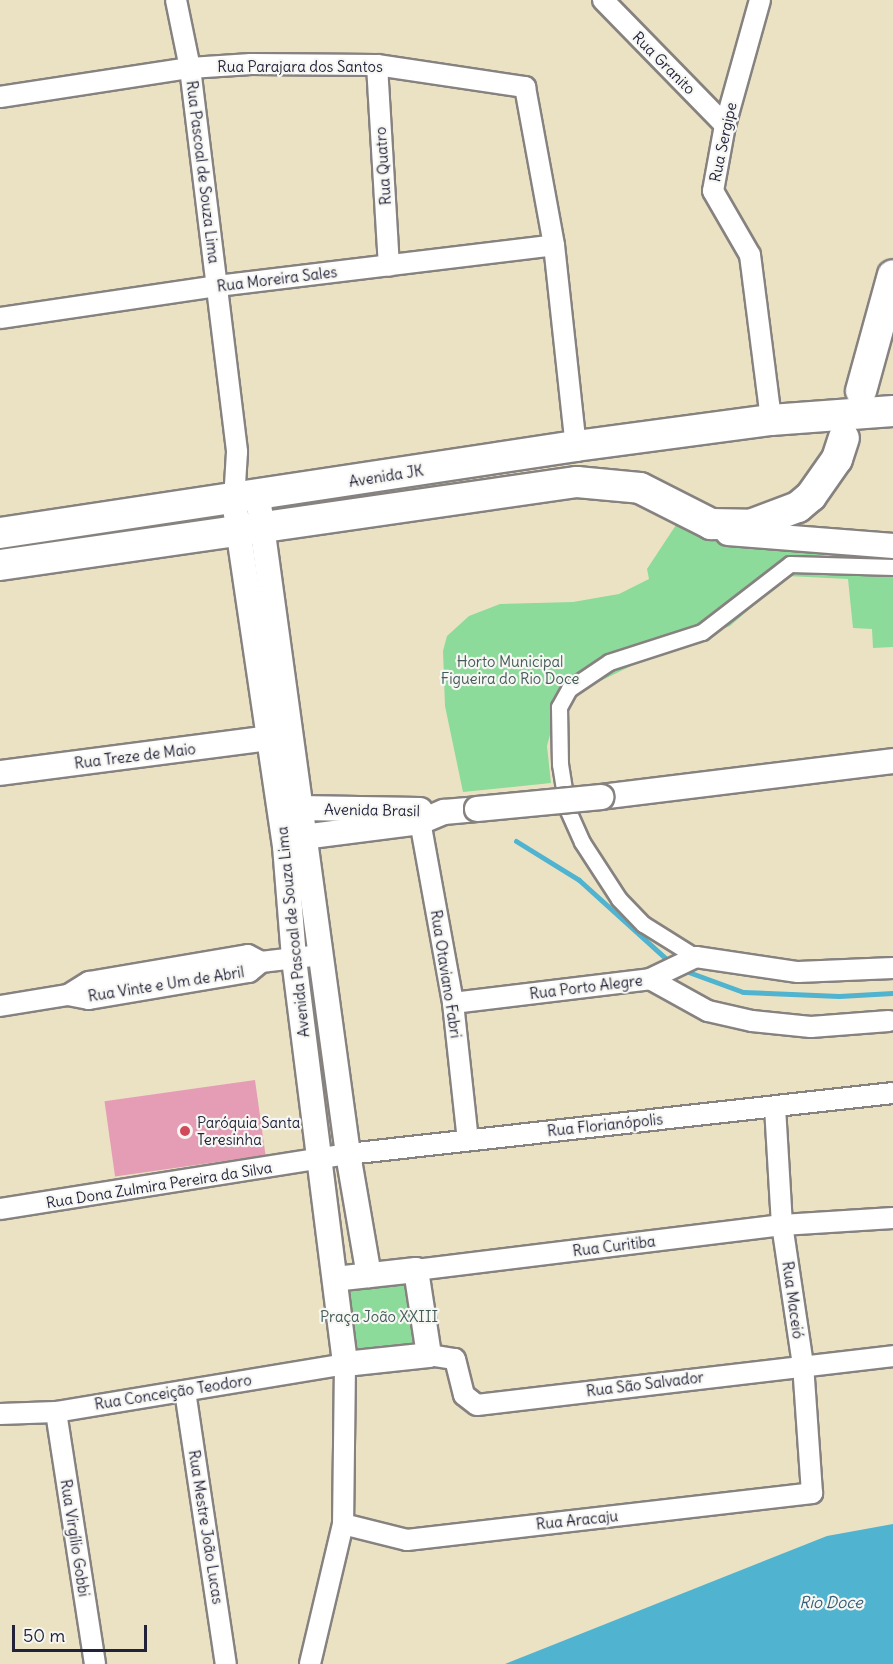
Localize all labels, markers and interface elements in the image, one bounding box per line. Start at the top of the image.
street label: Rua Granito [629,28,699,98]
street label: Rua Parajara dos Santos [217,58,383,76]
street label: Rua Pascoal de Souza Lima [183,80,223,264]
street label: Rua Sergipe [706,100,740,184]
street label: Rua Quatro [371,126,395,206]
street label: Rua Moreira Sales [216,263,338,295]
street label: Avenida JK [348,461,424,491]
park label: Horto Municipal Figueira do Rio Doce [441,652,579,687]
street label: Rua Treze de Maio [73,740,197,772]
street label: Avenida Brasil [324,800,420,820]
street label: Avenida Pascoal de Souza Lima [273,826,313,1038]
street label: Rua Otaviano Fabri [427,909,465,1039]
street label: Rua Vinte e Um de Abril [87,963,245,1005]
street label: Rua Porto Alegre [528,971,644,1003]
street label: Rua Florianópolis [546,1110,664,1140]
place label: Paróquia Santa Teresinha [197,1113,300,1148]
marker: Paróquia Santa Teresinha [178,1124,192,1138]
street label: Rua Dona Zulmira Pereira da Silva [45,1158,273,1212]
street label: Rua Curitiba [571,1232,657,1260]
street label: Rua Maceió [779,1260,807,1340]
park label: Praça João XXIII [320,1308,438,1326]
street label: Rua São Salvador [585,1368,705,1400]
street label: Rua Conceição Teodoro [93,1371,253,1413]
street label: Rua Mestre João Lucas [185,1449,227,1605]
street label: Rua Virgílio Gobbi [57,1478,93,1598]
street label: Rua Aracaju [535,1507,619,1533]
water label: Rio Doce [799,1592,863,1612]
scale bar [15,1613,150,1651]
text: 50 m [23,1624,65,1647]

